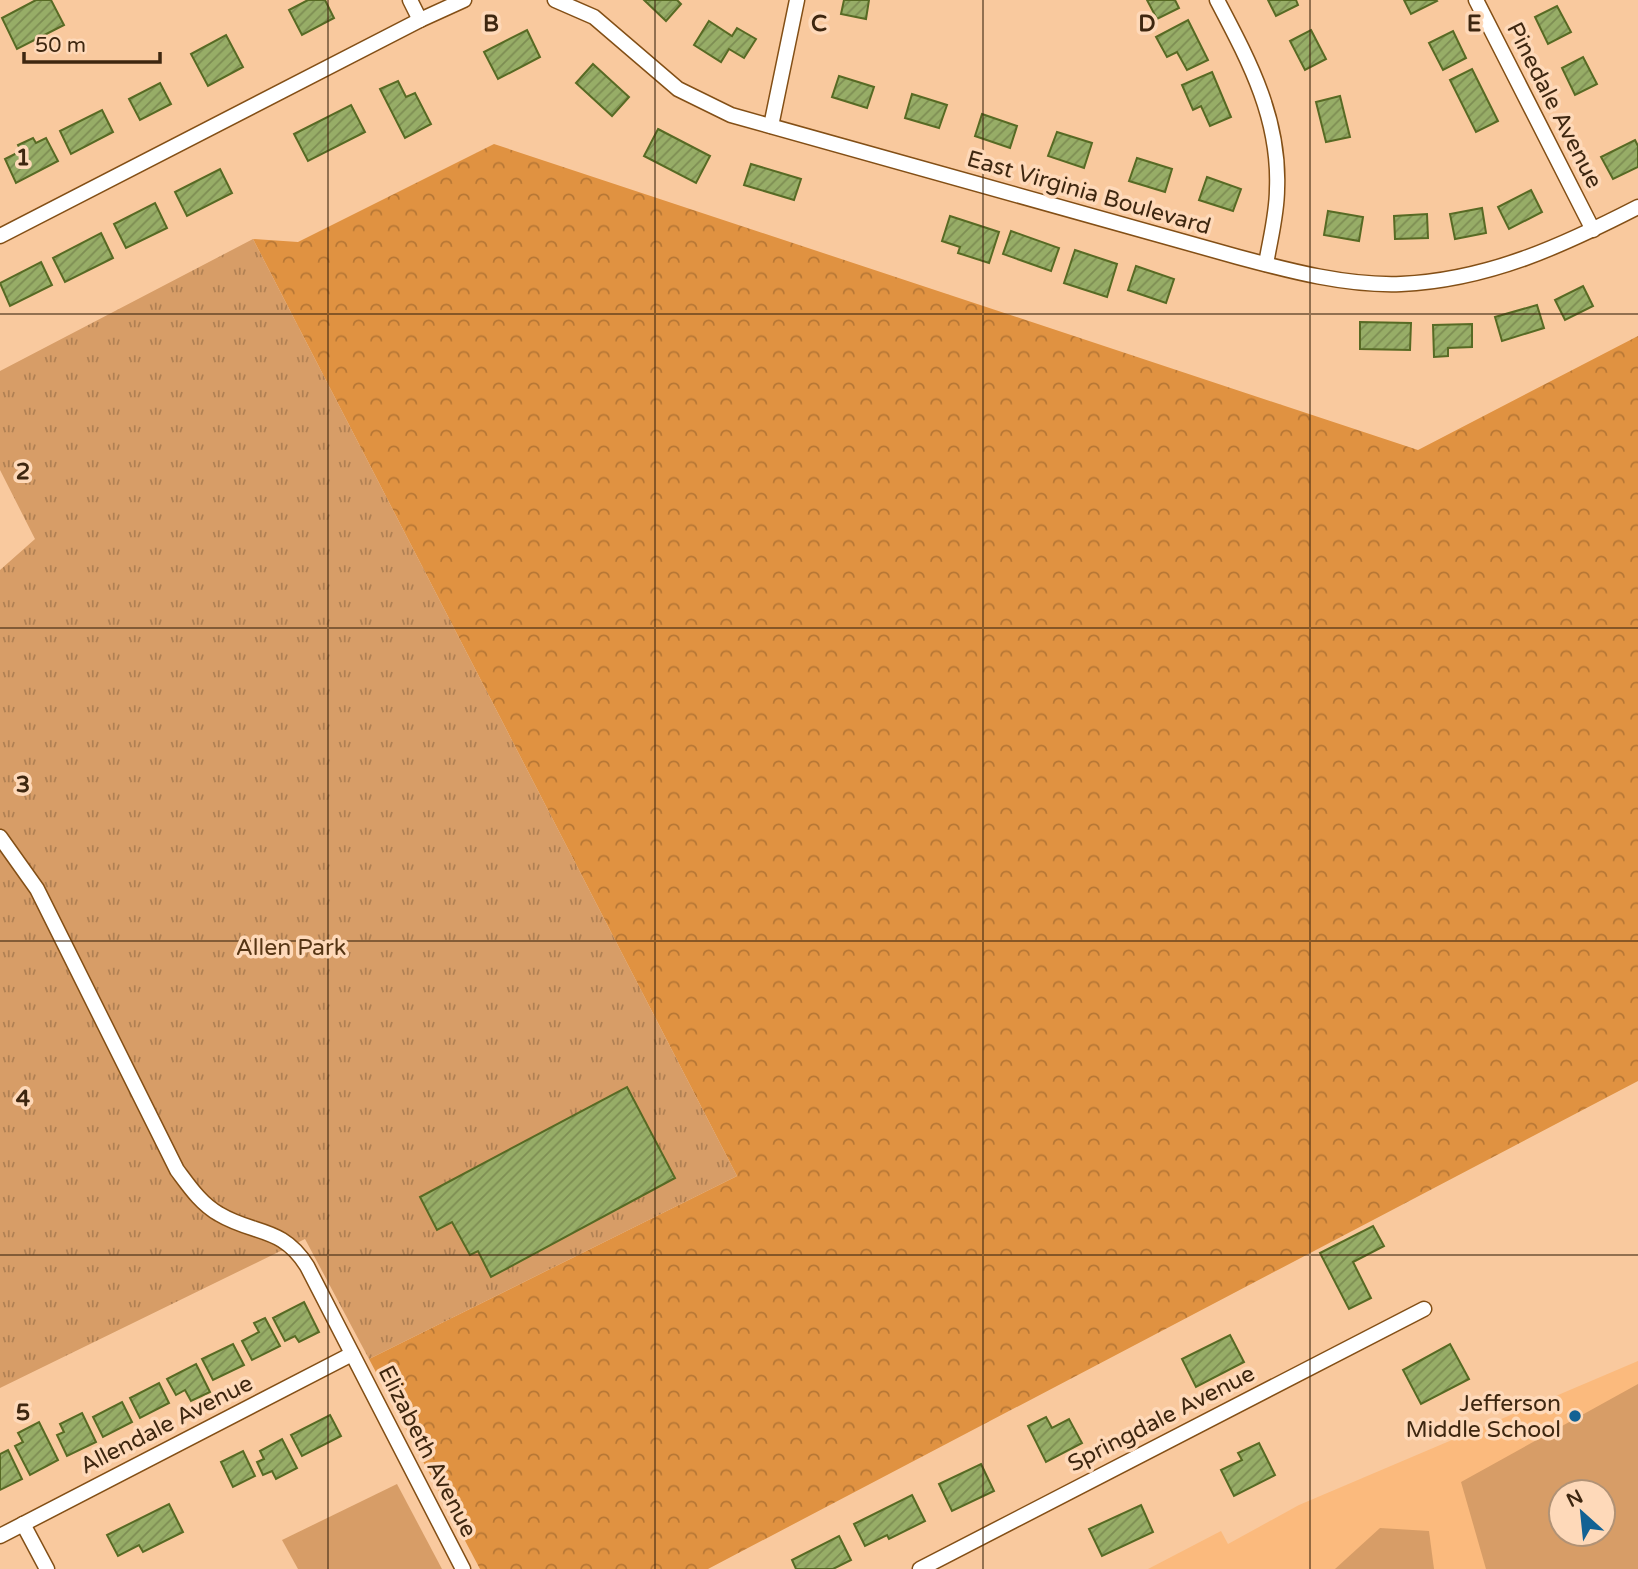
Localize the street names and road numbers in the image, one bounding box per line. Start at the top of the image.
street label: Pinedale Avenue [1500,18,1608,193]
street label: East Virginia Boulevard [964,145,1214,241]
street label: Springdale Avenue [1063,1360,1260,1478]
street label: Elizabeth Avenue [372,1361,483,1542]
street label: Allendale Avenue [75,1369,257,1480]

